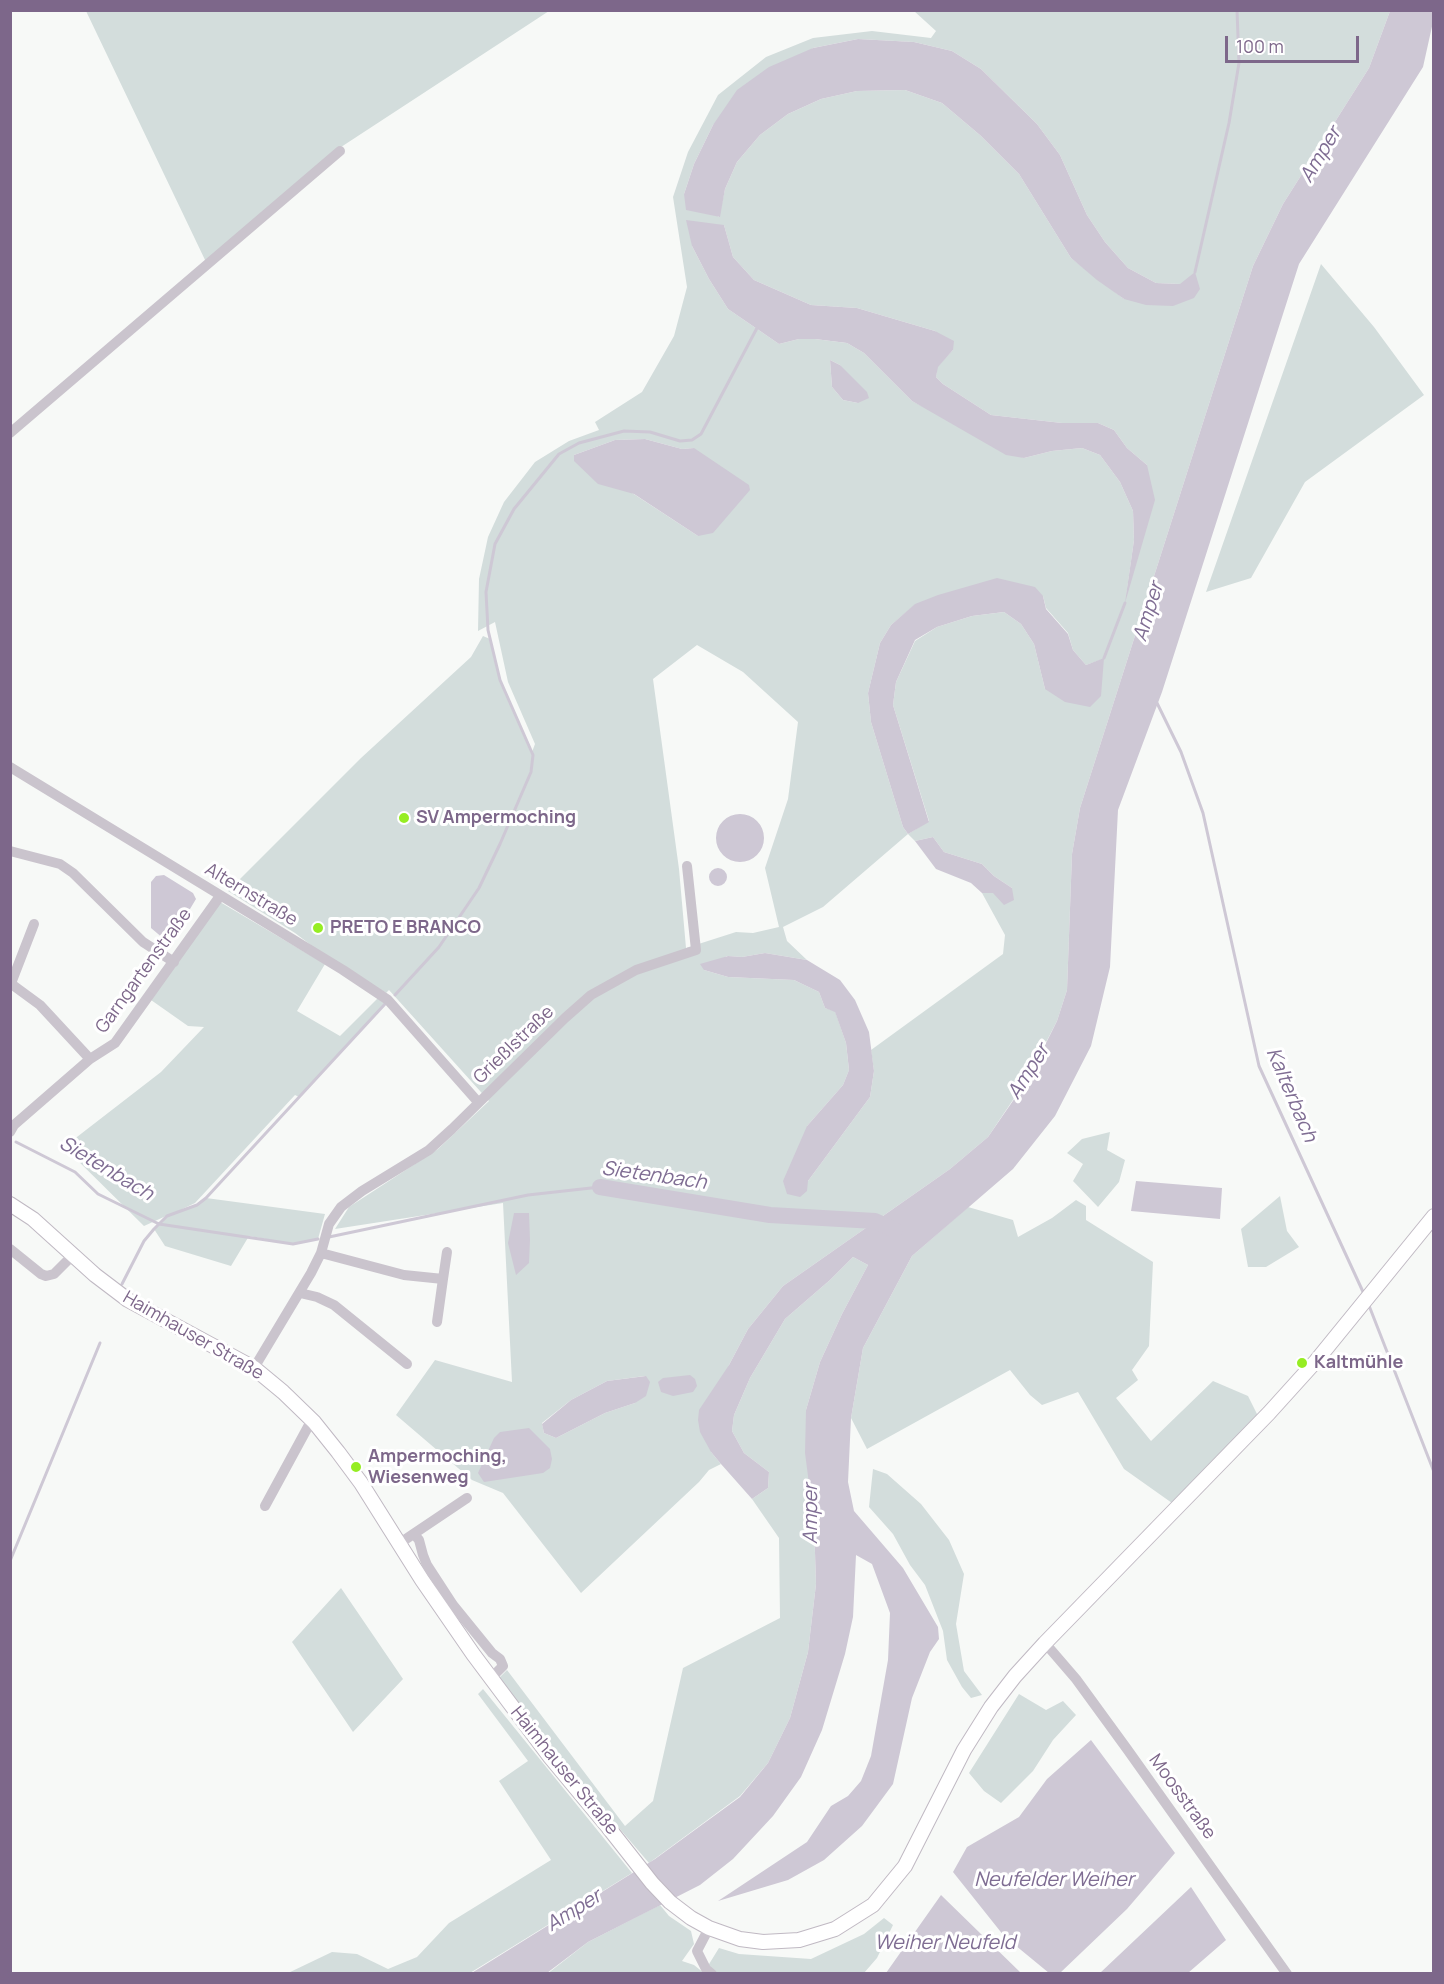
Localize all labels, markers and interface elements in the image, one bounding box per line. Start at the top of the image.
scale bar [1228,24,1362,62]
text: 100 m [1236,34,1284,58]
water label: Amper [1295,123,1347,187]
water label: Amper [1129,580,1169,644]
place label: SV Ampermoching [416,807,576,829]
marker: SV Ampermoching [397,811,411,825]
street label: Alternstraße [201,859,301,931]
street label: Garngartenstraße [92,904,196,1038]
place label: PRETO E BRANCO [330,917,481,939]
marker: PRETO E BRANCO [311,921,325,935]
street label: Grießlstraße [469,1001,559,1089]
water label: Amper [1003,1040,1055,1104]
water label: Kalterbach [1260,1044,1322,1146]
water label: Sietenbach [55,1132,157,1206]
water label: Sietenbach [600,1157,708,1195]
street label: Haimhauser Straße [119,1287,267,1385]
place label: Kaltmühle [1314,1352,1403,1374]
marker: Kaltmühle [1295,1356,1309,1370]
place label: Ampermoching, Wiesenweg [368,1446,507,1488]
marker: Ampermoching, Wiesenweg [349,1460,363,1474]
water label: Amper [799,1484,823,1544]
street label: Haimhauser Straße [506,1702,622,1840]
street label: Moosstraße [1144,1750,1220,1844]
water label: Neufelder Weiher [974,1868,1134,1892]
water label: Amper [542,1885,606,1937]
water label: Weiher Neufeld [875,1931,1015,1955]

